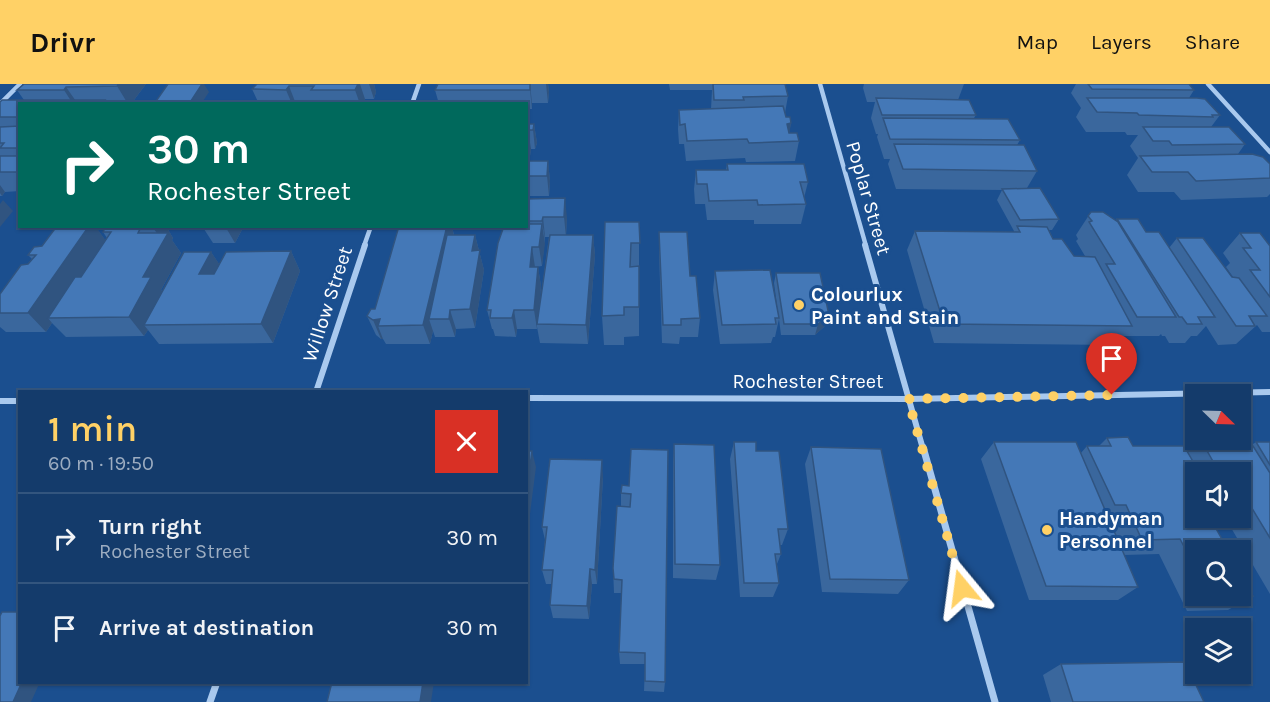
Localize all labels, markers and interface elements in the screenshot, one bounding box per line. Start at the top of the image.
text: Drivr [30,26,95,59]
text: Map [1016,30,1058,54]
text: Layers [1091,30,1152,54]
text: Share [1185,30,1240,54]
text: 30 m [147,124,250,174]
icon: right [48,126,126,204]
street label: Poplar Street [841,139,896,258]
text: Rochester Street [147,175,351,207]
street label: Willow Street [298,243,357,365]
place label: Colourlux Paint and Stain [811,283,959,329]
marker: Colourlux Paint and Stain [792,298,806,312]
pin [1086,333,1137,395]
icon: arrive [1095,342,1128,375]
street label: Rochester Street [732,370,884,393]
north arrow [1185,384,1251,450]
map controls [1185,384,1251,684]
text: 1 min [48,408,137,450]
button: close [435,410,498,473]
text: 60 m · 19:50 [48,452,154,475]
button: sound [1185,462,1251,528]
place label: Handyman Personnel [1059,507,1163,553]
text: Turn right [99,514,202,540]
icon: right [48,522,81,555]
marker: Handyman Personnel [1040,523,1054,537]
text: 30 m [446,525,498,551]
text: Rochester Street [99,540,250,563]
button: search [1185,540,1251,606]
position arrow [930,556,994,620]
icon: arrive [48,612,81,645]
text: Arrive at destination [99,615,314,641]
text: 30 m [446,615,498,641]
button: layers [1185,618,1251,684]

